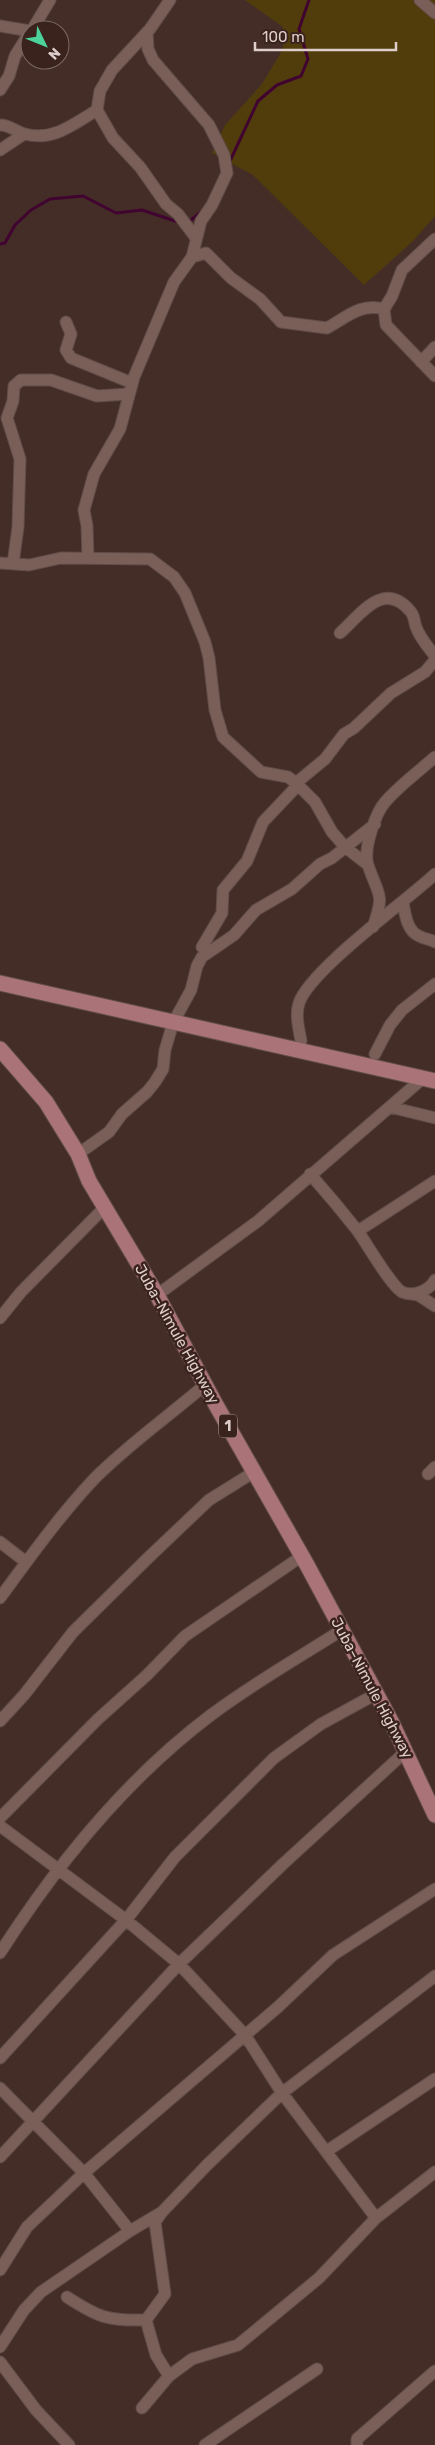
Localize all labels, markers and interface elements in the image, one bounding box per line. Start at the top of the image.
north arrow [20,20,70,70]
scale bar [255,20,396,52]
text: 100 m [262,28,304,46]
text: N [44,44,64,63]
street label: Juba–Nimule Highway [131,1261,223,1407]
road number: 1 [219,1414,237,1438]
street label: Juba–Nimule Highway [327,1615,417,1761]

